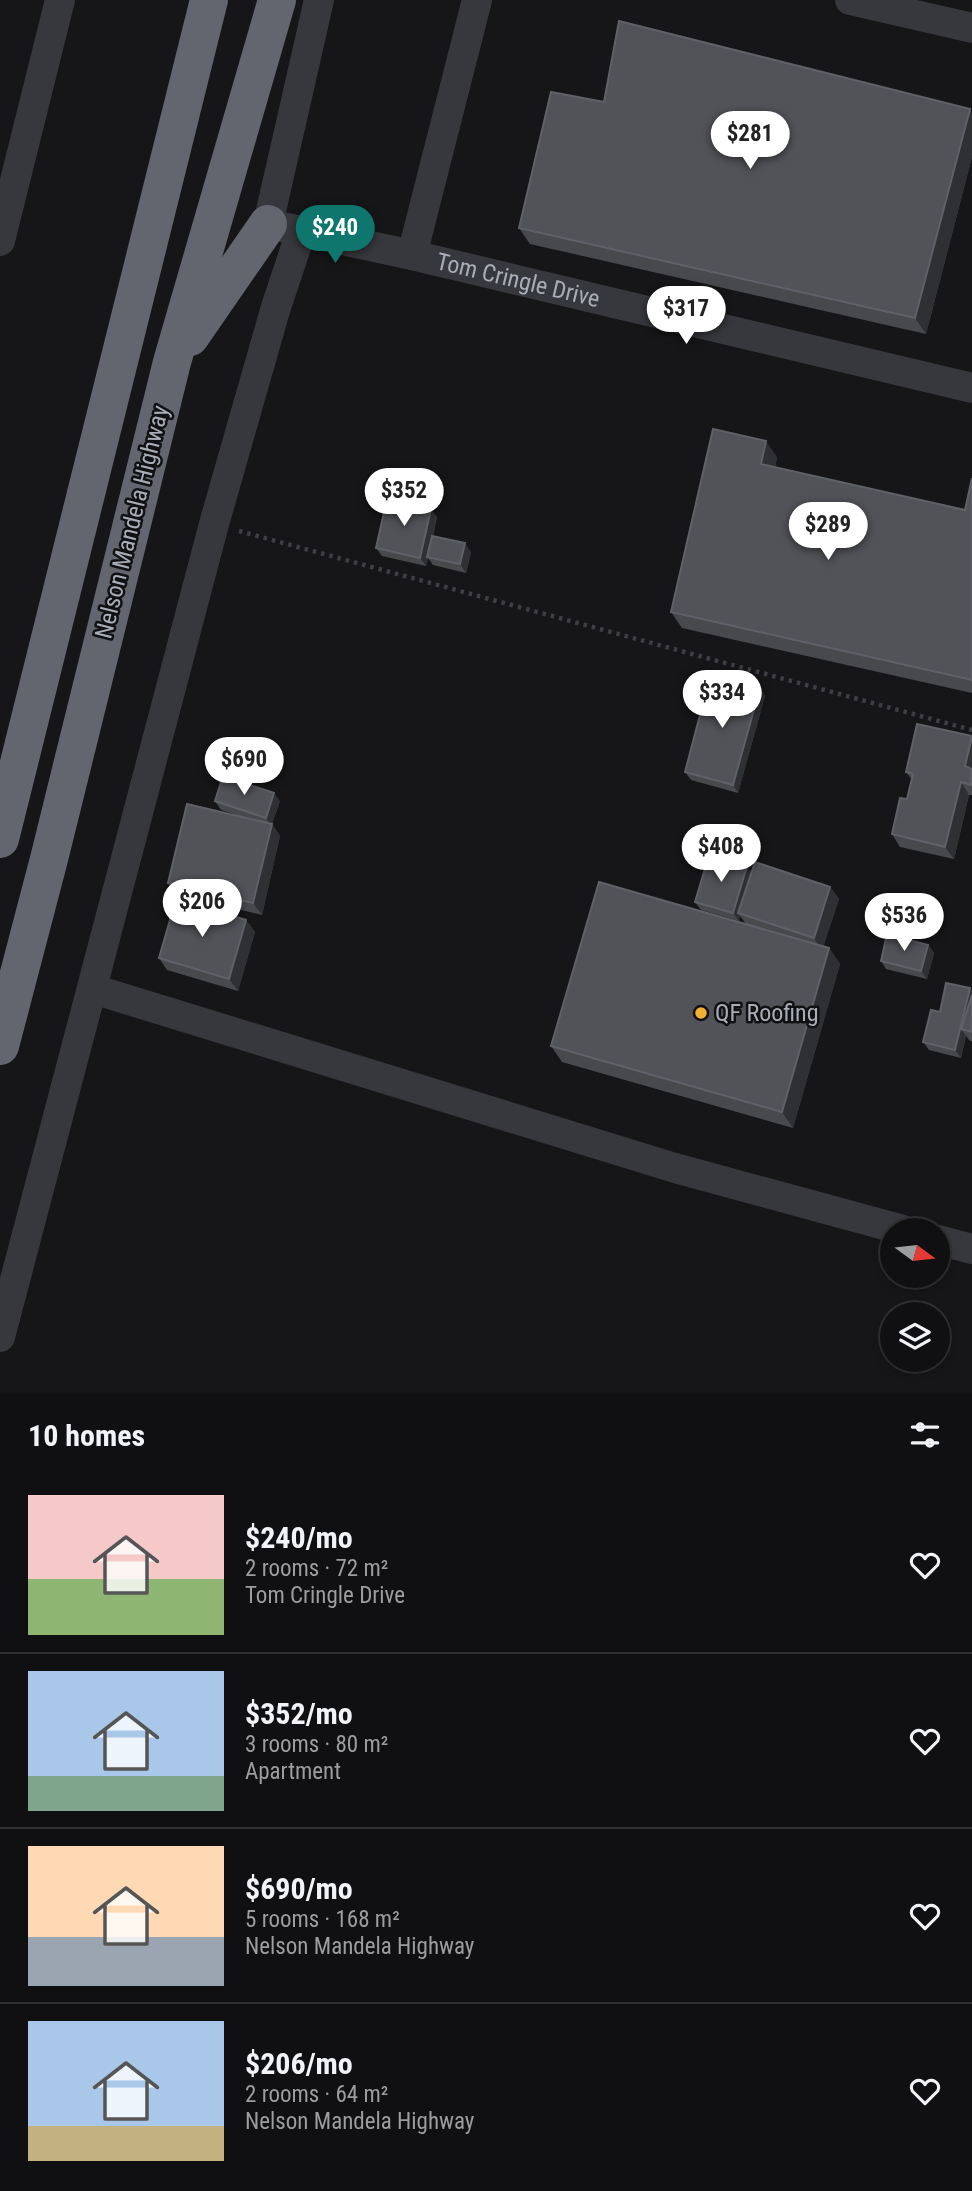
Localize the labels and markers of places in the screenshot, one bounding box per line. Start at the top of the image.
pin: $281 [709,111,791,171]
pin: $240 [294,205,376,265]
pin: $317 [645,286,727,346]
pin: $352 [363,468,445,528]
pin: $289 [787,503,869,562]
pin: $334 [681,670,763,730]
pin: $690 [203,738,285,797]
pin: $408 [680,824,762,884]
pin: $206 [161,880,243,939]
pin: $536 [863,894,945,953]
place label: QF Roofing [715,999,819,1027]
marker: QF Roofing [693,1005,709,1021]

